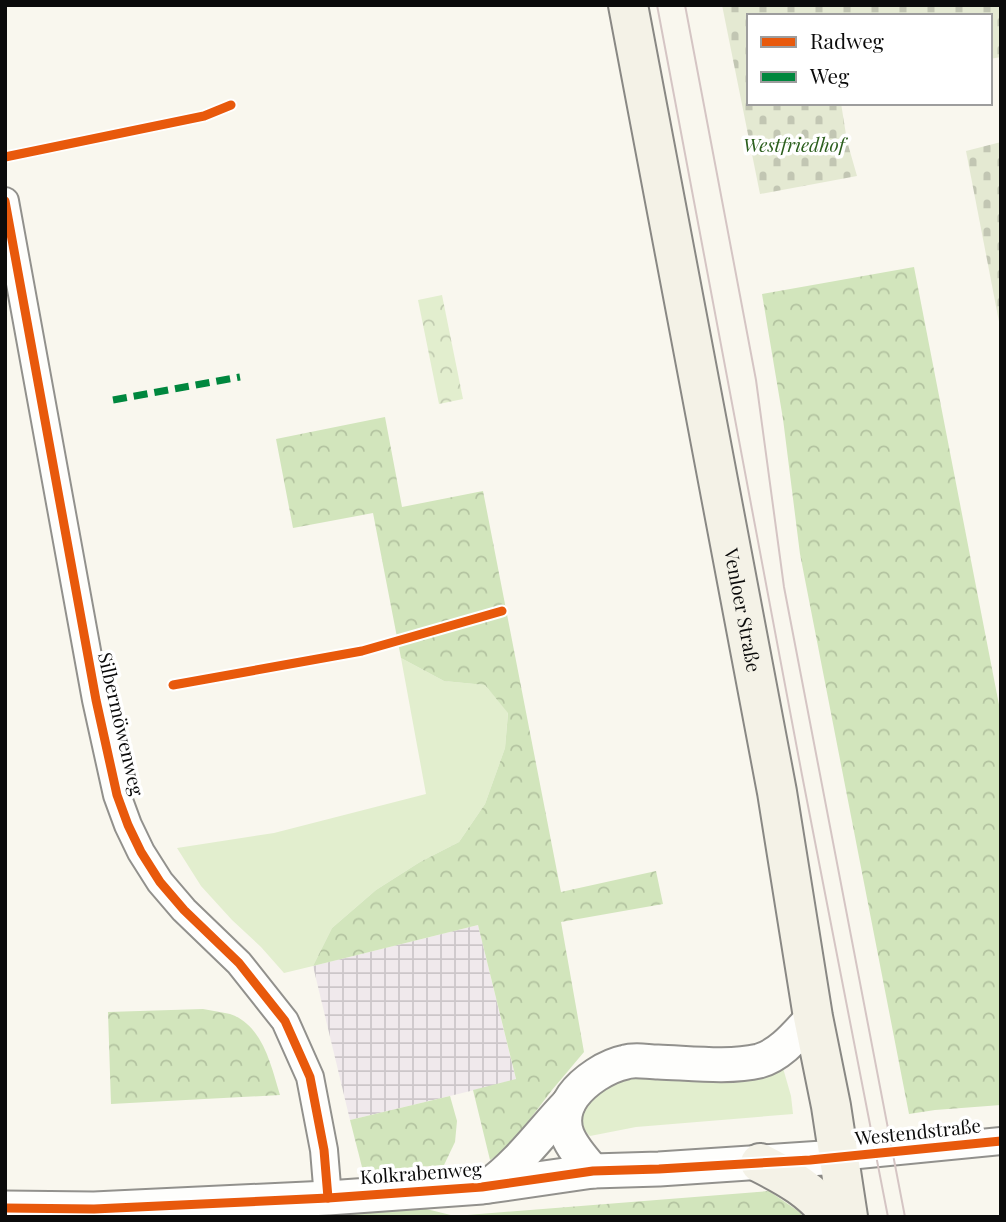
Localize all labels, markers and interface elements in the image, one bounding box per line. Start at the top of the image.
legend [747,14,992,105]
text: Radweg [810,26,884,54]
text: Weg [809,61,849,89]
park label: Westfriedhof [743,131,849,157]
street label: Venloer Straße [719,545,768,674]
street label: Silbermöwenweg [93,649,151,798]
street label: Westendstraße [853,1111,982,1151]
street label: Kolkrabenweg [359,1155,483,1189]

